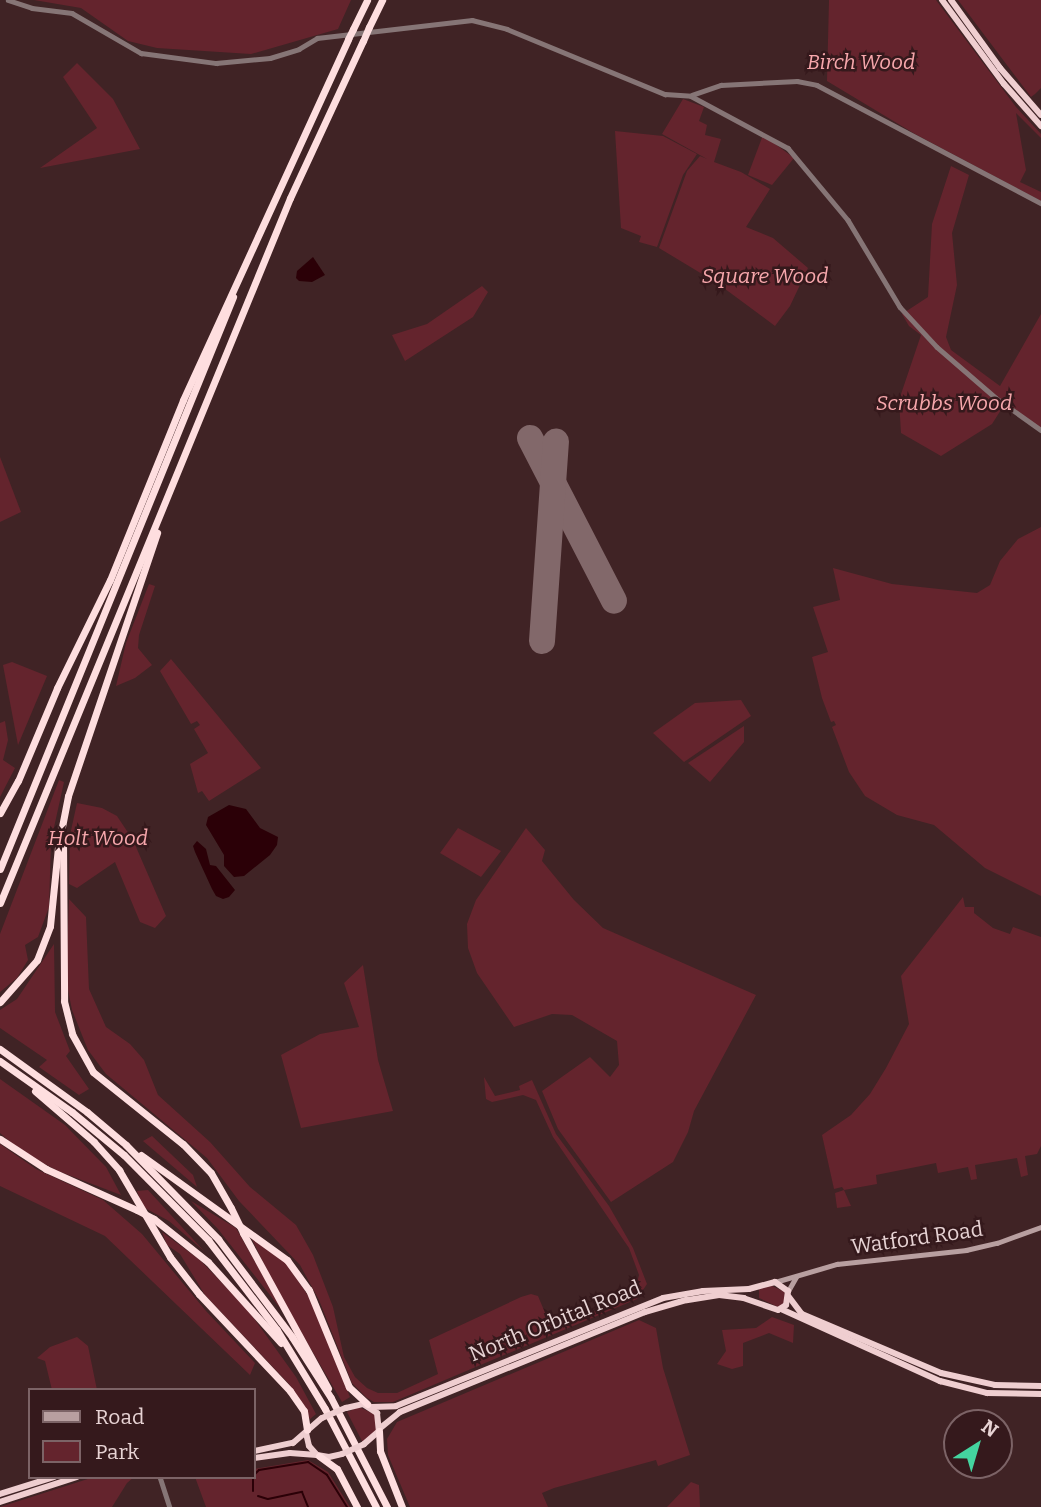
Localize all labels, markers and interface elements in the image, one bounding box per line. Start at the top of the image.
park label: Birch Wood [807,49,915,75]
park label: Square Wood [701,263,829,289]
park label: Scrubbs Wood [876,390,1012,416]
park label: Holt Wood [48,825,148,851]
street label: Watford Road [849,1216,985,1260]
street label: North Orbital Road [465,1275,645,1367]
legend [28,1388,256,1479]
text: Road [95,1404,144,1430]
north arrow [943,1409,1013,1479]
text: N [977,1415,1003,1442]
text: Park [95,1439,139,1465]

